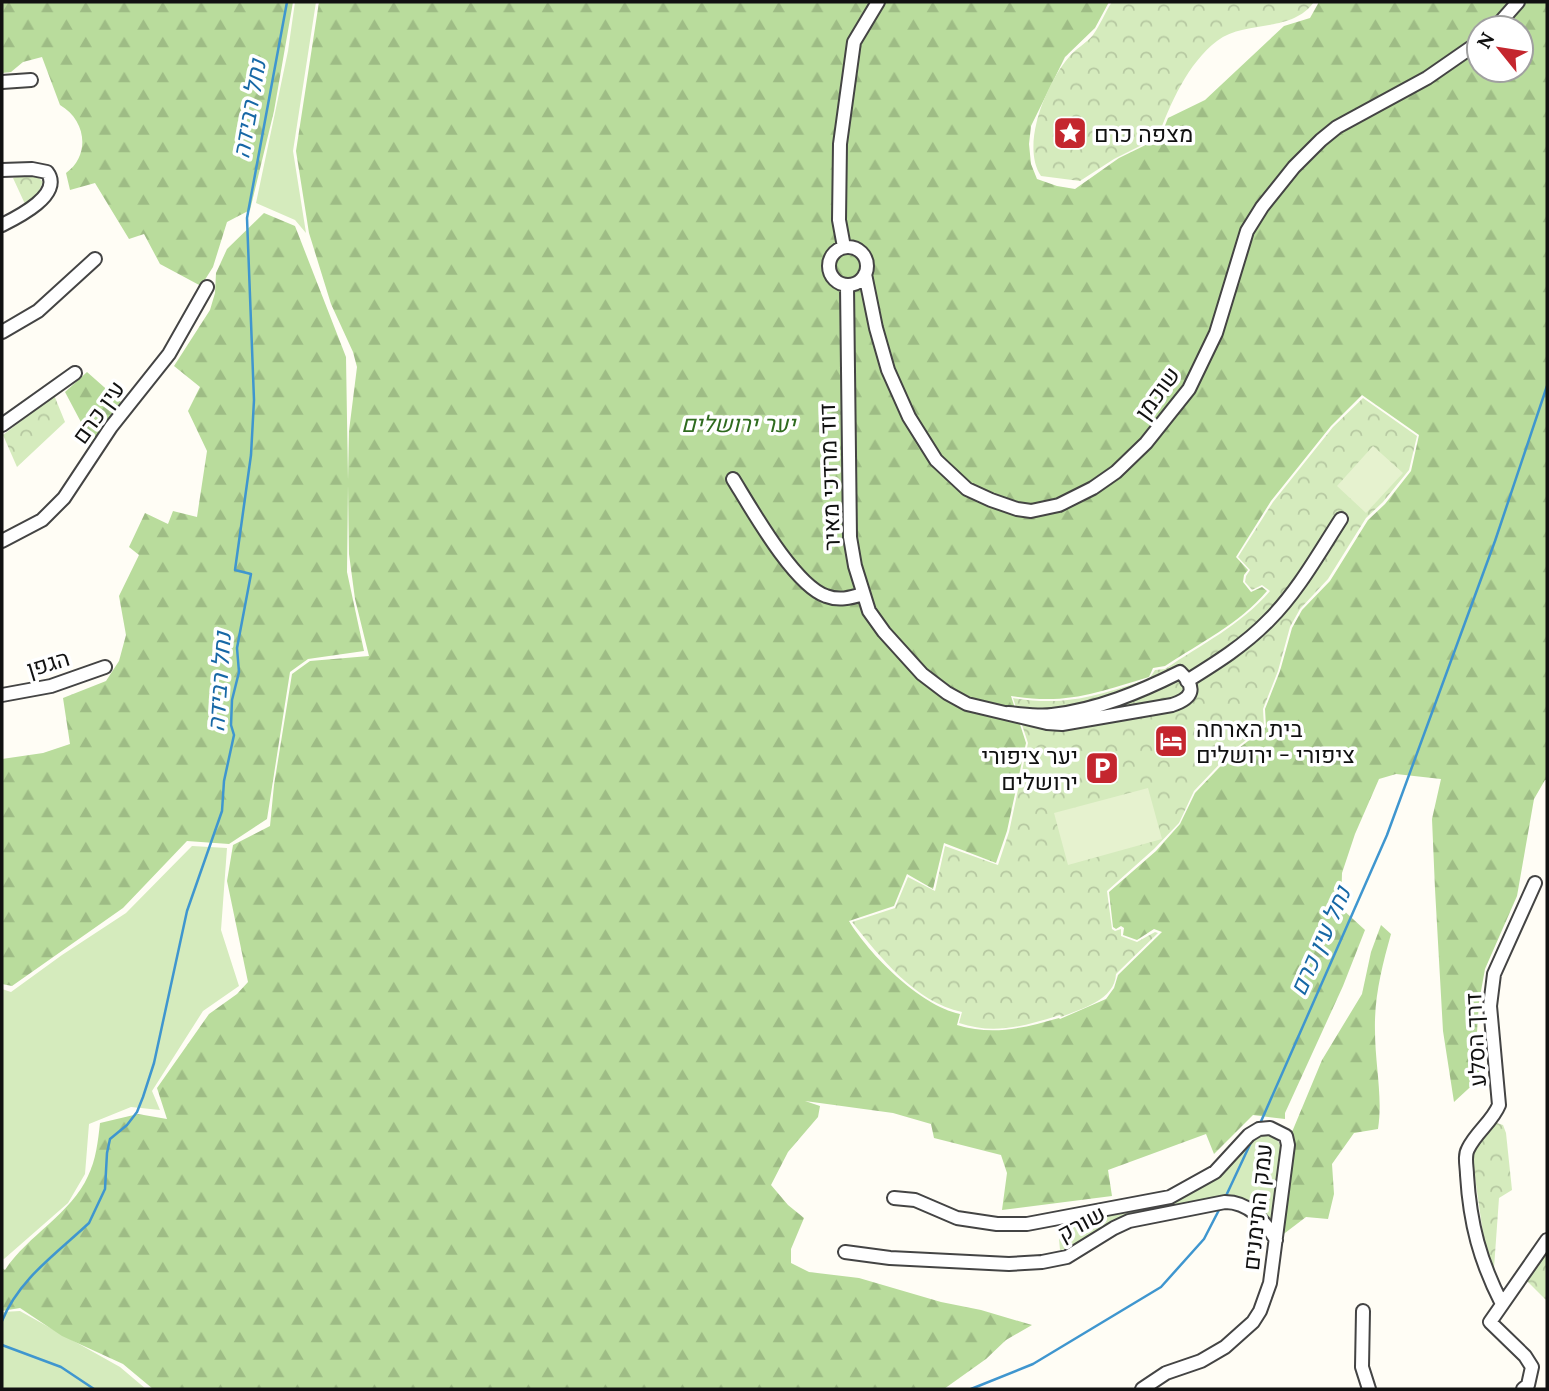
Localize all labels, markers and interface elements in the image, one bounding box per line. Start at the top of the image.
north arrow [1465,14,1535,84]
text: N [1471,28,1499,53]
water label: נחל רבידה [225,55,273,161]
place icon: מצפה כרם [1051,114,1089,152]
place label: מצפה כרם [1094,119,1193,148]
street label: שוכמן [1128,361,1186,425]
street label: עין כרם [65,375,131,449]
street label: דוד מרדכי מאיר [812,403,846,551]
park label: יער ירושלים [681,409,797,438]
water label: נחל רבידה [200,629,238,733]
street label: הגפן [23,643,73,683]
place label: בית הארחה ציפורי - ירושלים [1196,714,1355,769]
hotel icon: בית הארחה ציפורי - ירושלים [1152,722,1190,760]
place label: יער ציפורי ירושלים [981,741,1078,796]
parking icon: יער ציפורי ירושלים [1083,749,1121,787]
water label: נחל עין כרם [1282,880,1359,1000]
street label: דרך הסלע [1458,992,1492,1088]
street label: עמק התימנים [1236,1142,1278,1272]
street label: שורק [1052,1198,1110,1248]

